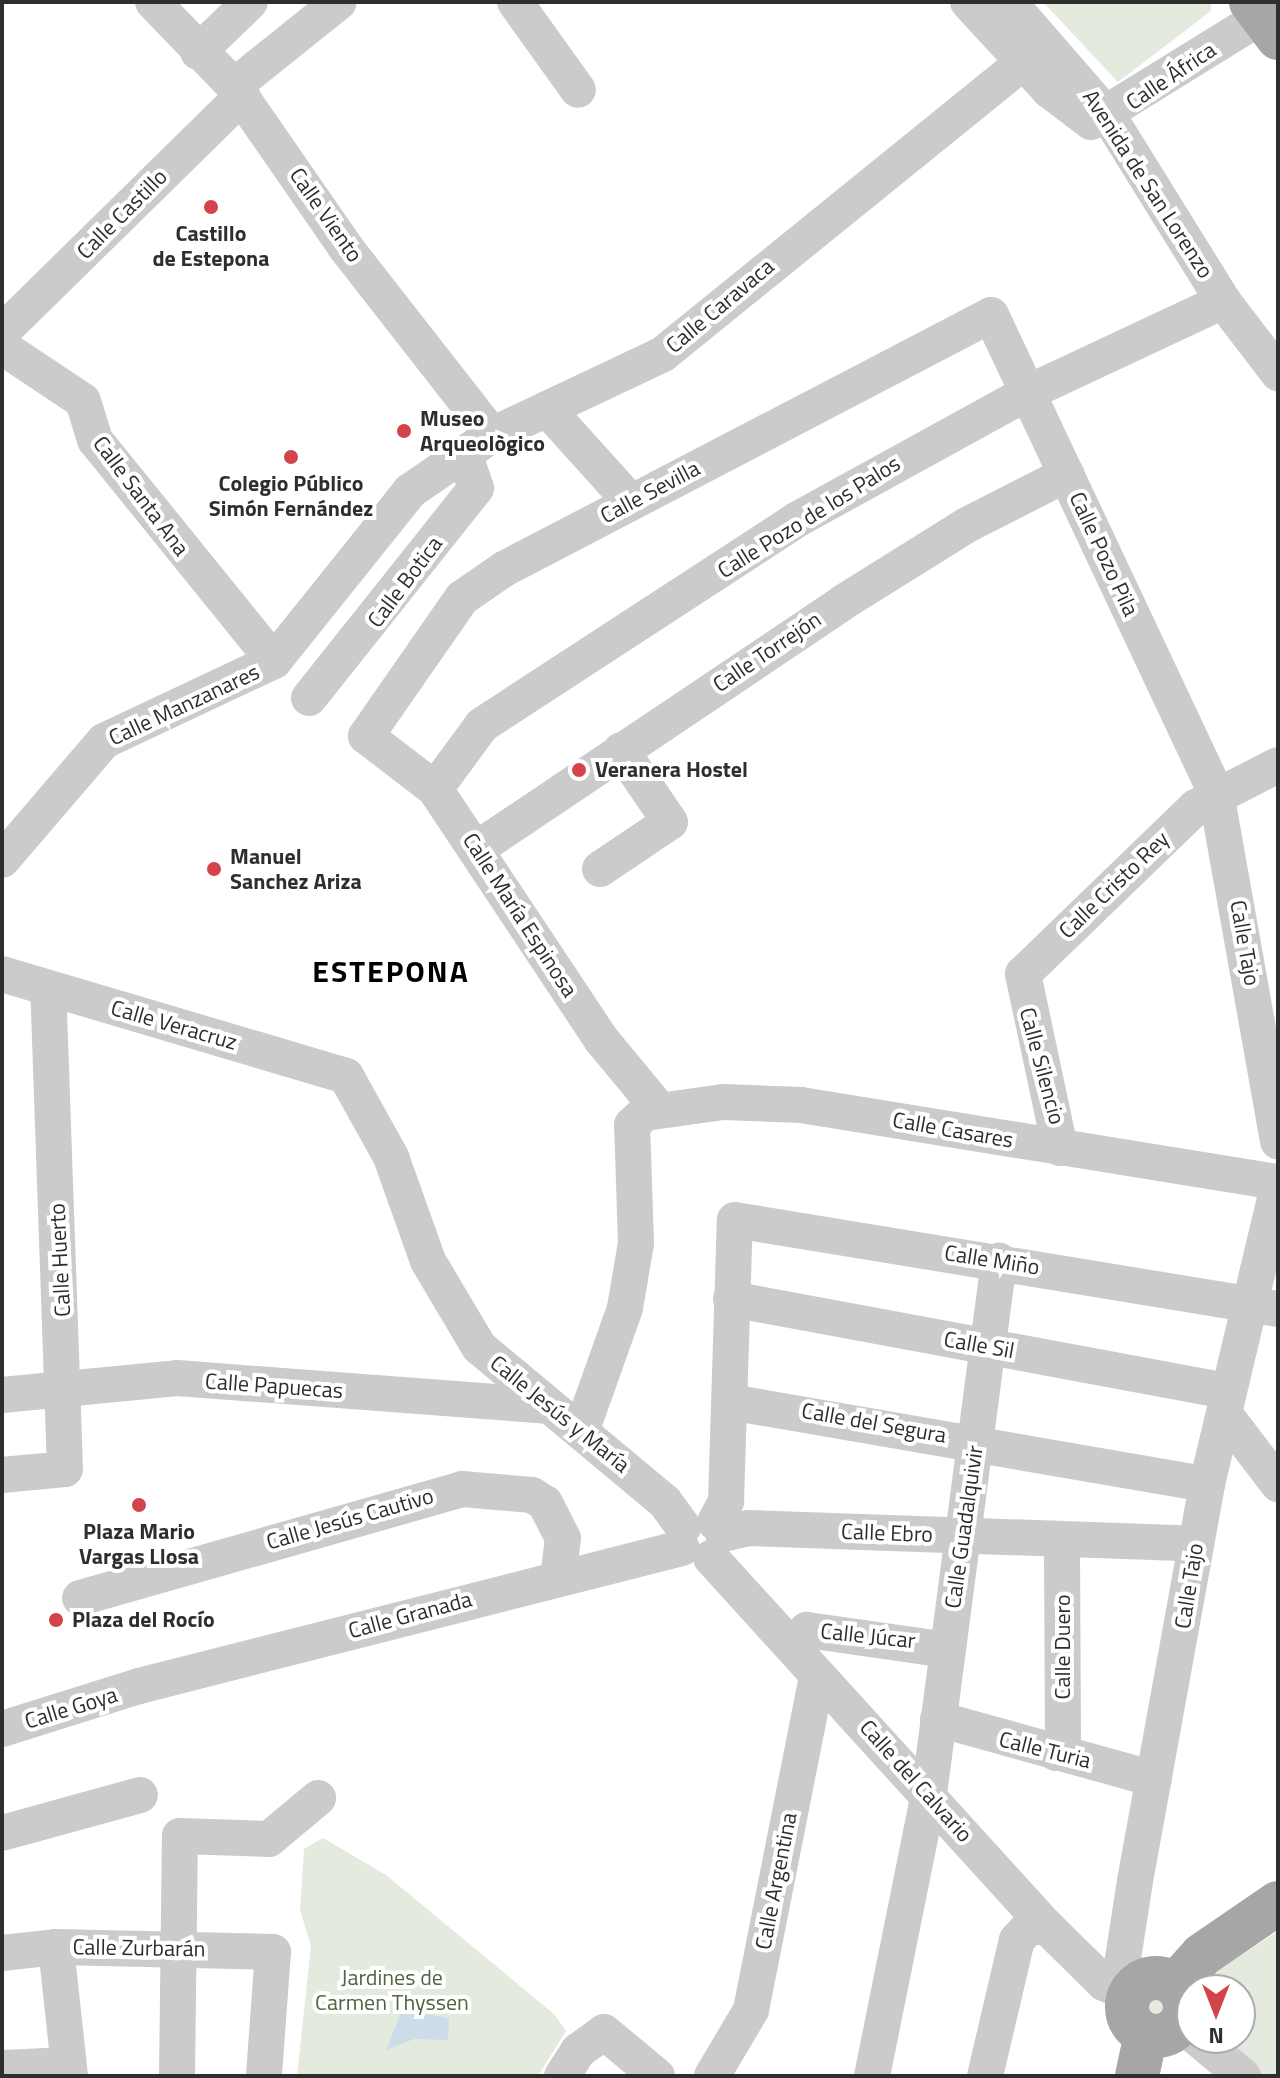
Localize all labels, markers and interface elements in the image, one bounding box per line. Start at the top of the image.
street label: Calle África [1121,36,1221,116]
street label: Avenida de San Lorenzo [1077,85,1219,283]
street label: Calle Castillo [71,163,173,265]
street label: Calle Viento [284,163,368,267]
marker: Castillo de Estepona [202,198,220,216]
place label: Castillo de Estepona [152,220,270,272]
street label: Calle Caravaca [661,253,779,359]
place label: Museo Arqueològico [420,405,545,456]
marker: Museo Arqueològico [395,422,413,440]
street label: Calle Santa Ana [87,431,195,561]
marker: Colegio Público Simón Fernández [282,448,300,466]
street label: Calle Pozo de los Palos [713,450,905,584]
street label: Calle Sevilla [596,455,704,529]
place label: Colegio Público Simón Fernández [209,470,373,522]
street label: Calle Pozo Pila [1064,488,1144,620]
street label: Calle Botica [362,531,448,633]
street label: Calle Torrejón [708,606,826,698]
street label: Calle Manzanares [105,659,263,751]
place label: Veranera Hostel [595,757,748,783]
marker: Veranera Hostel [570,761,588,779]
street label: Calle Cristo Rey [1054,826,1174,944]
street label: Calle María Espinosa [457,828,583,1002]
place label: Manuel Sanchez Ariza [230,843,362,894]
marker: Manuel Sanchez Ariza [205,860,223,878]
street label: Calle Tajo [1225,898,1265,988]
district label: ESTEPONA [312,953,470,989]
street label: Calle Veracruz [108,994,240,1056]
street label: Calle Silencio [1014,1005,1070,1127]
street label: Calle Casares [891,1106,1015,1154]
street label: Calle Huerto [44,1203,76,1317]
street label: Calle Miño [943,1239,1041,1281]
street label: Calle Sil [942,1326,1016,1364]
street label: Calle Jesús y María [485,1350,635,1478]
street label: Calle Papuecas [204,1368,344,1404]
street label: Calle del Segura [800,1397,948,1449]
street label: Calle Guadalquivir [940,1444,988,1610]
street label: Calle Jesús Cautivo [263,1483,437,1555]
marker: Plaza Mario Vargas Llosa [130,1496,148,1514]
place label: Plaza Mario Vargas Llosa [79,1518,199,1570]
street label: Calle Ebro [841,1518,933,1548]
street label: Calle Tajo [1169,1541,1209,1631]
street label: Calle Granada [345,1586,475,1644]
street label: Calle Duero [1050,1594,1076,1700]
place label: Plaza del Rocío [72,1607,215,1633]
marker: Plaza del Rocío [47,1611,65,1629]
street label: Calle Júcar [819,1618,917,1654]
street label: Calle Goya [21,1681,121,1735]
street label: Calle del Calvario [854,1714,978,1848]
street label: Calle Turia [996,1726,1094,1774]
street label: Calle Argentina [750,1810,802,1952]
street label: Calle Zurbarán [72,1934,206,1962]
park label: Jardines de Carmen Thyssen [315,1964,469,2016]
north arrow [1176,1974,1256,2054]
text: N [1208,2019,1224,2053]

